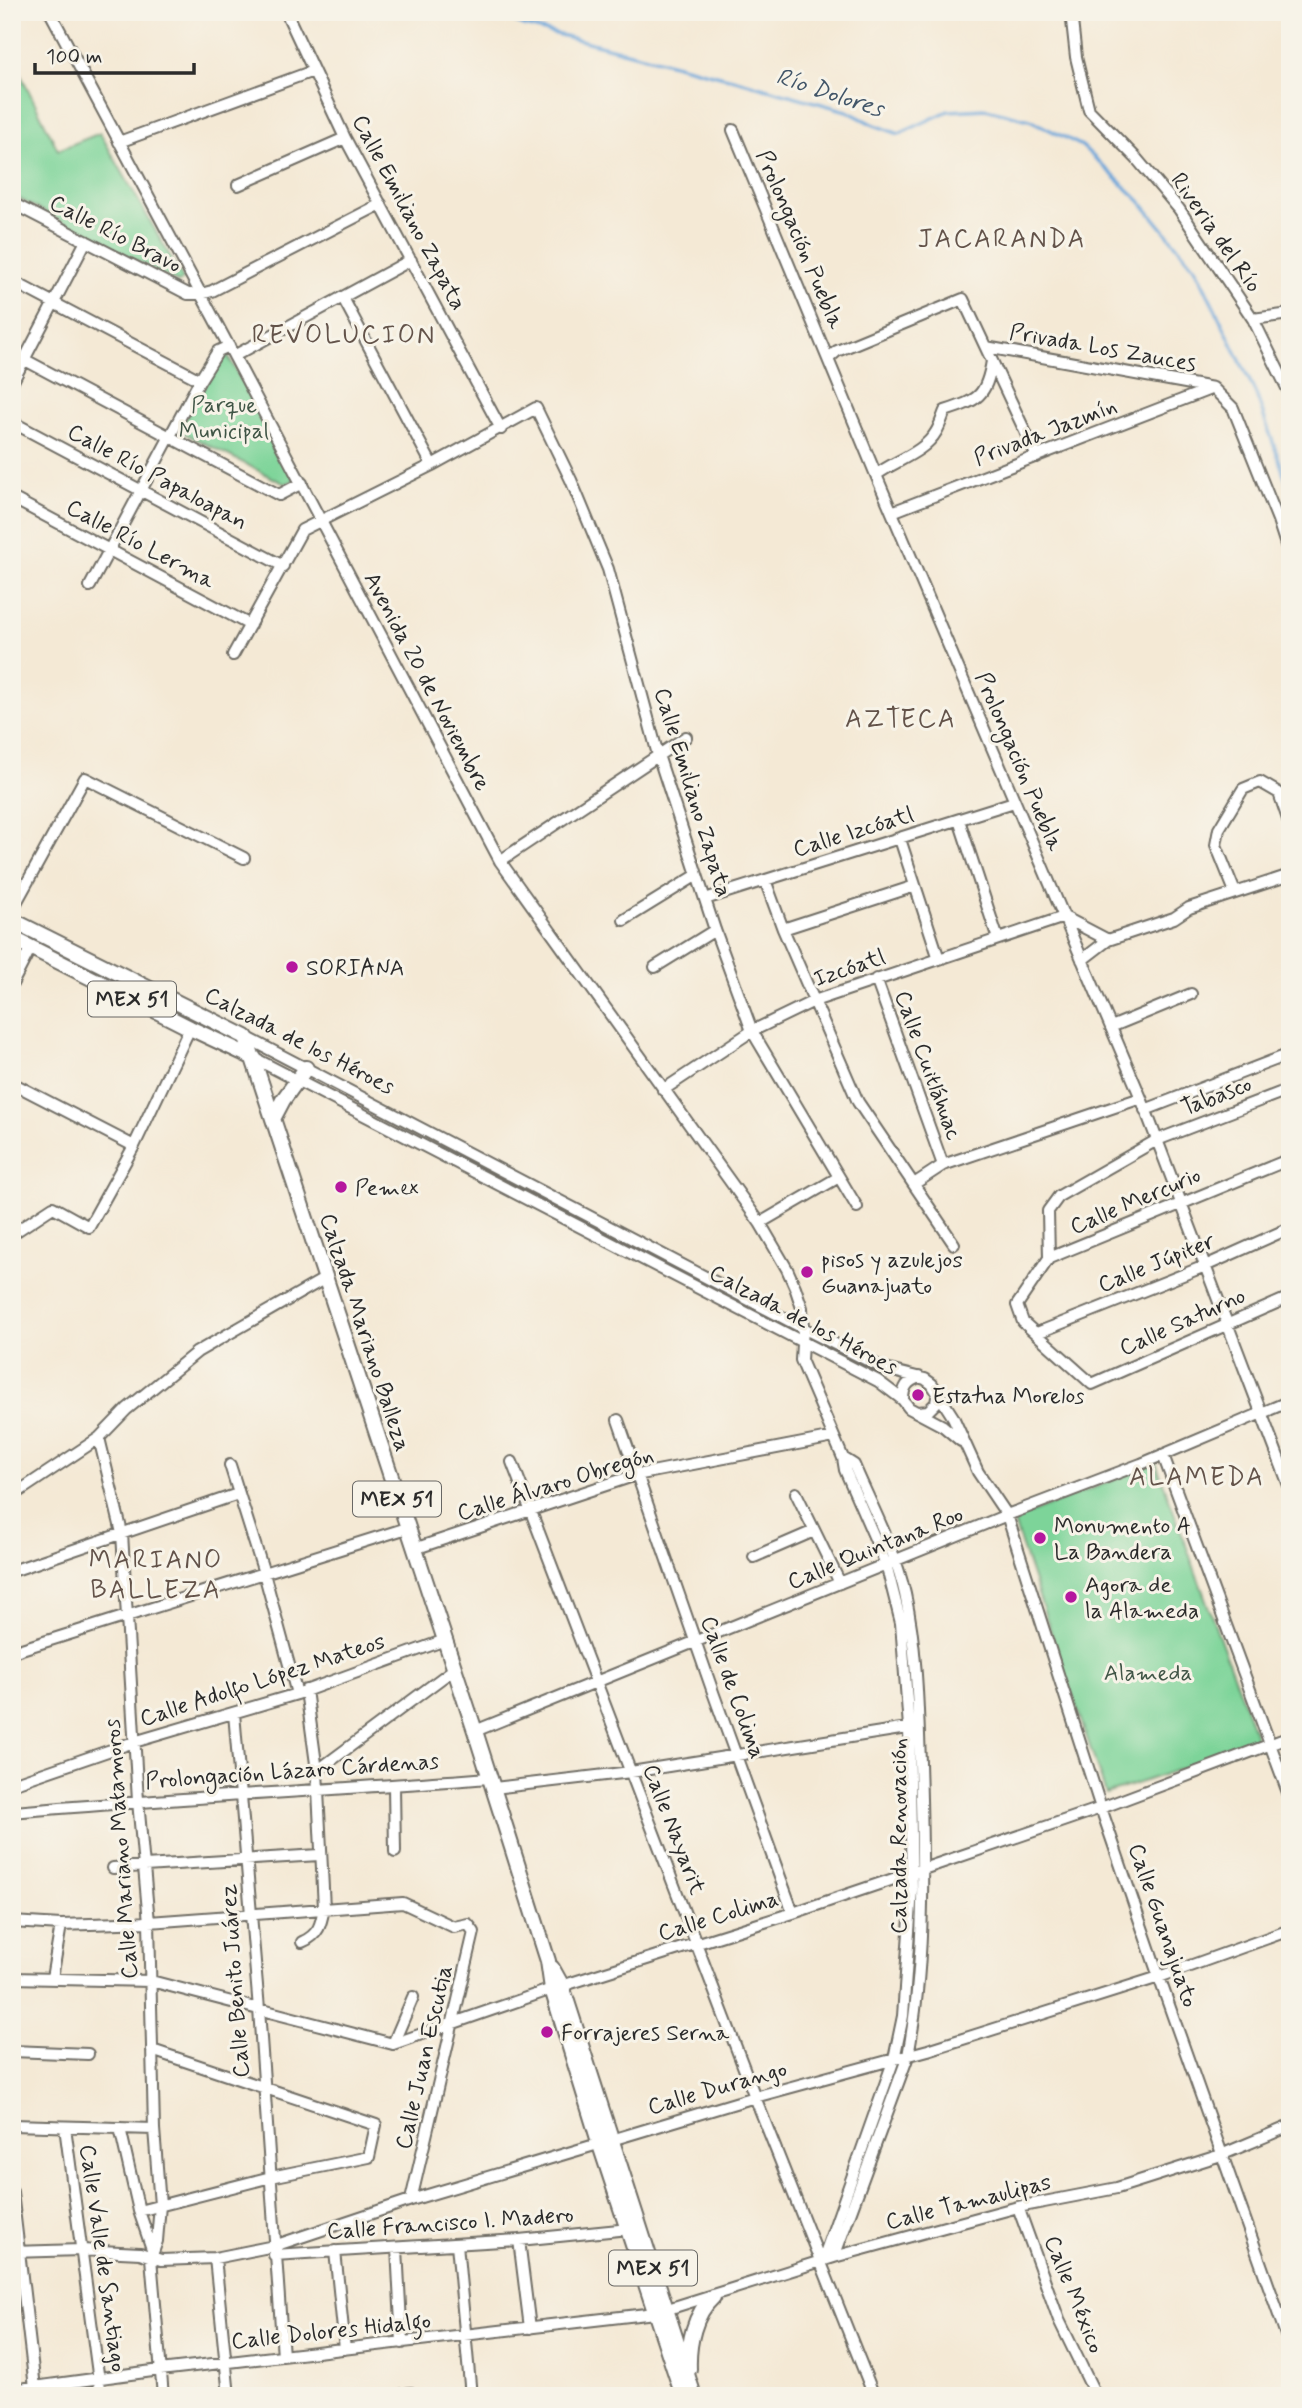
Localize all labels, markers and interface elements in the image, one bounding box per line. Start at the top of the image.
scale bar [35,32,194,76]
text: 100 m [46,43,102,71]
water label: Río Dolores [772,62,889,126]
street label: Calle Emiliano Zapata [344,110,472,316]
street label: Prolongación Puebla [746,146,850,335]
street label: Riveria del Río [1163,167,1268,299]
street label: Calle Río Bravo [44,189,186,281]
district label: JACARANDA [917,223,1087,257]
street label: Privada Los Zauces [1007,318,1198,380]
district label: REVOLUCION [252,319,436,353]
park label: Parque Municipal [179,391,269,447]
street label: Privada Jazmín [970,392,1122,474]
street label: Calle Río Papaloapan [62,418,252,538]
street label: Calle Río Lerma [61,493,220,597]
street label: Avenida 20 de Noviembre [356,567,497,797]
street label: Prolongación Puebla [965,668,1069,857]
street label: Calle Emiliano Zapata [646,684,738,901]
district label: AZTECA [845,703,957,737]
street label: Calle Izcóatl [790,800,917,865]
street label: Izcóatl [810,943,889,995]
place label: SORIANA [306,954,405,984]
marker: SORIANA [284,959,300,975]
street label: Calzada de los Héroes [199,981,399,1103]
road number: MEX 51 [88,982,176,1016]
street label: Calle Cuitláhuac [886,987,968,1145]
street label: Tabasco [1177,1070,1256,1124]
street label: Calle Mercurio [1066,1161,1206,1243]
place label: Pemex [355,1174,419,1204]
marker: Pemex [333,1179,349,1195]
street label: Calzada Mariano Balleza [311,1210,417,1455]
street label: Calle Júpiter [1094,1227,1220,1301]
place label: pisos y azulejos Guanajuato [821,1246,963,1302]
street label: Calzada de los Héroes [704,1258,903,1383]
marker: pisos y azulejos Guanajuato [799,1264,815,1280]
street label: Calle Saturno [1115,1282,1251,1364]
place label: Estatua Morelos [932,1382,1084,1412]
marker: Estatua Morelos [910,1387,926,1403]
street label: Calle Álvaro Obregón [454,1441,658,1531]
district label: ALAMEDA [1129,1461,1265,1495]
road number: MEX 51 [353,1482,441,1516]
street label: Calle Quintana Roo [783,1500,968,1598]
place label: Monumento A La Bandera [1054,1512,1191,1568]
marker: Monumento A La Bandera [1032,1530,1048,1546]
district label: MARIANO BALLEZA [89,1544,223,1608]
place label: Agora de la Alameda [1085,1571,1199,1627]
marker: Agora de la Alameda [1063,1589,1079,1605]
street label: Calle de Colima [692,1612,772,1763]
street label: Calle Adolfo López Mateos [136,1627,389,1736]
park label: Alameda [1104,1659,1192,1689]
street label: Calle Mariano Matamoros [98,1718,146,1980]
street label: Calzada Renovación [885,1738,915,1934]
street label: Prolongación Lázaro Cárdenas [144,1747,440,1799]
street label: Calle Nayarit [635,1760,712,1900]
street label: Calle Guanajuato [1120,1840,1204,2012]
street label: Calle Benito Juárez [214,1883,258,2079]
street label: Calle Colima [655,1884,782,1949]
street label: Calle Juan Escutia [389,1962,461,2152]
place label: Forrajeres Serna [561,2019,730,2049]
marker: Forrajeres Serna [539,2024,555,2040]
street label: Calle Durango [644,2055,791,2123]
street label: Calle Valle de Santiago [71,2143,133,2374]
street label: Calle Tamaulipas [883,2168,1054,2238]
street label: Calle Francisco I. Madero [326,2200,575,2248]
street label: Calle México [1036,2231,1110,2358]
road number: MEX 51 [609,2250,697,2286]
street label: Calle Dolores Hidalgo [230,2307,433,2359]

